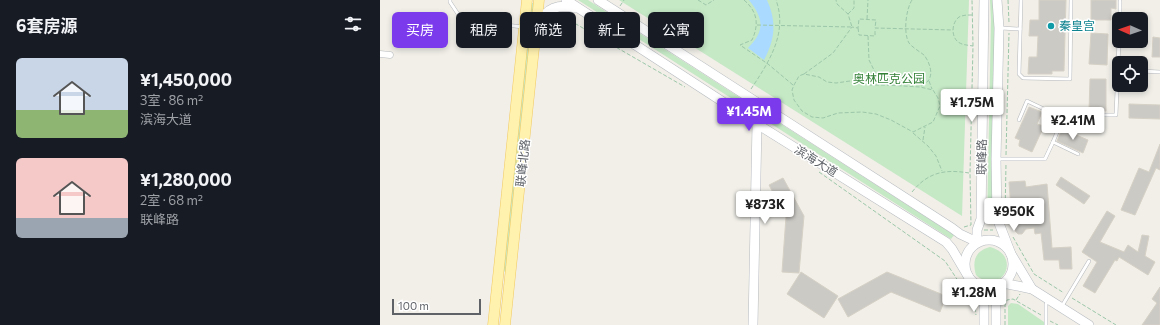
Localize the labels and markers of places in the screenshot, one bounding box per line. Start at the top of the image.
place label: 秦皇宫 [1059,18,1095,32]
marker: 秦皇宫 [1046,21,1056,31]
pin: ¥1.75M [939,89,1005,123]
pin: ¥1.45M [716,98,782,132]
pin: ¥2.41M [1040,107,1106,141]
pin: ¥873K [737,191,793,225]
pin: ¥950K [986,198,1042,232]
pin: ¥1.28M [941,279,1007,313]

